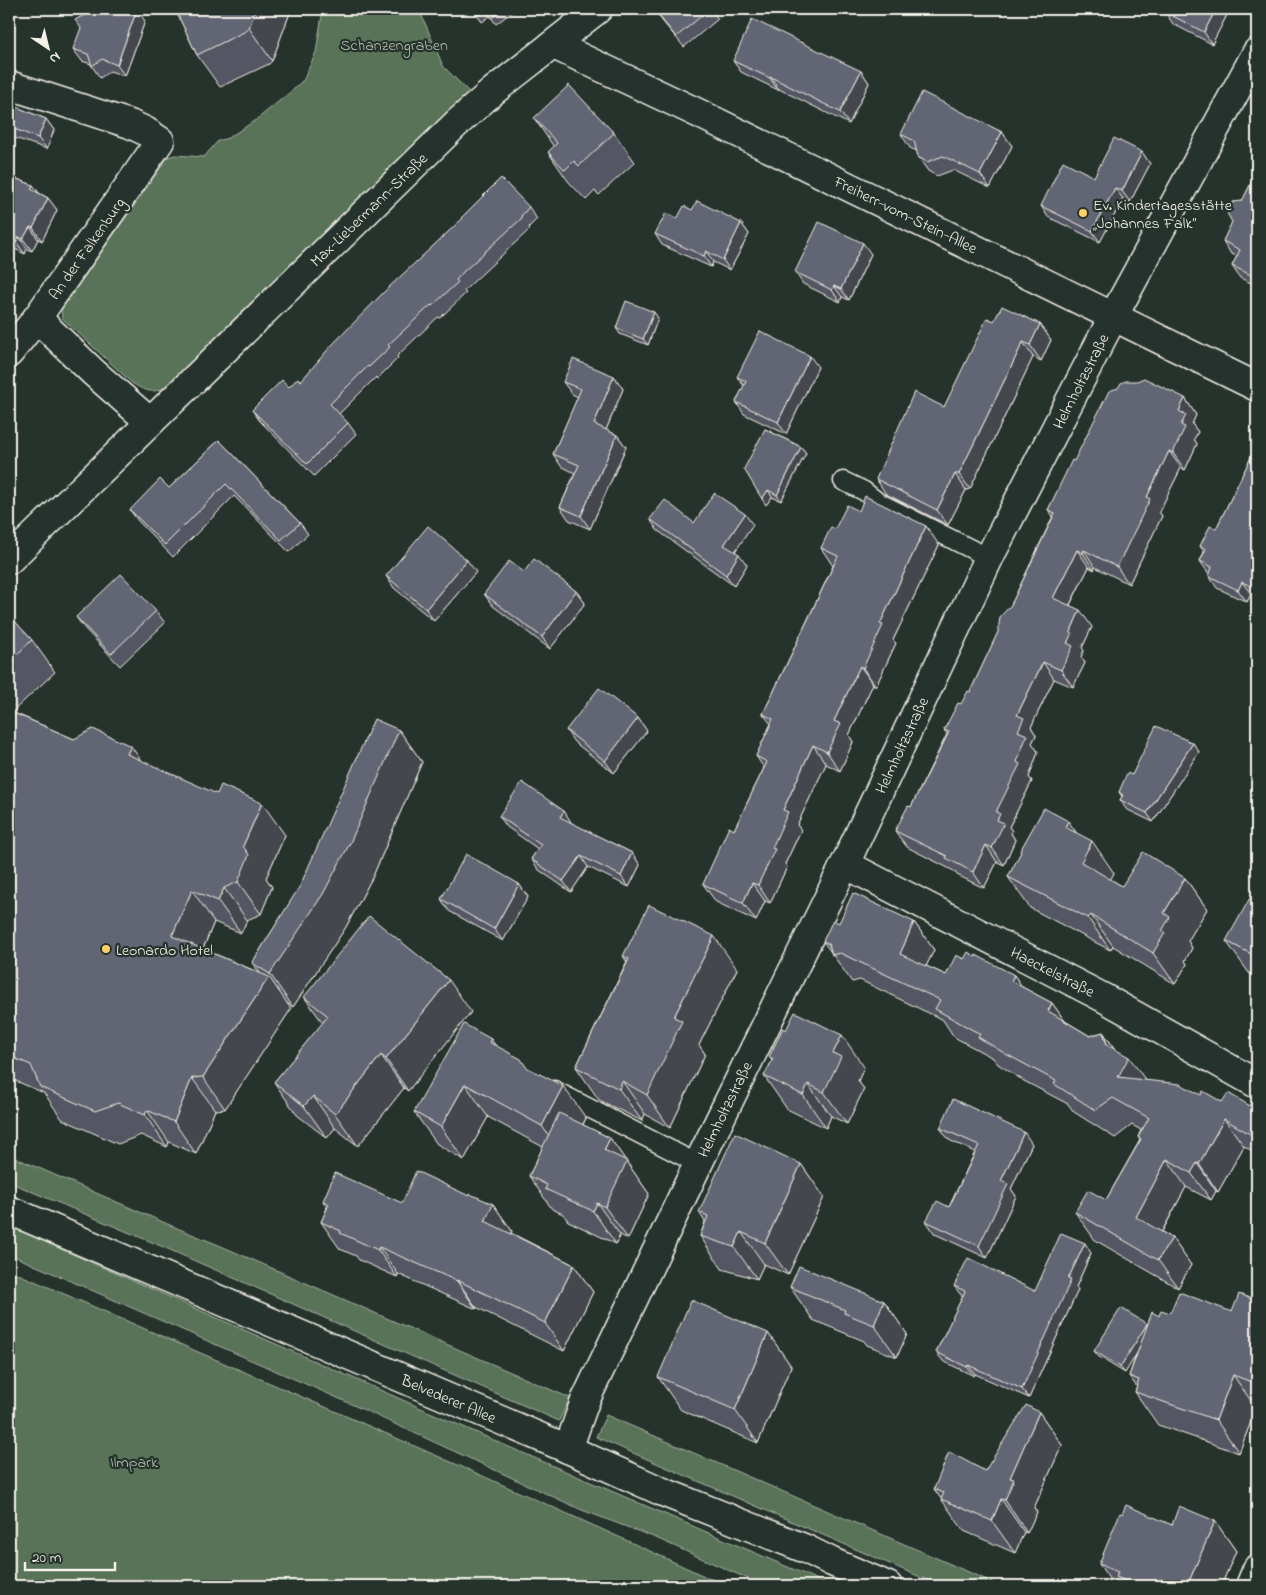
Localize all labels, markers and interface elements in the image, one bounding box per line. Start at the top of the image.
north arrow [22,22,72,72]
park label: Schanzengraben [340,34,448,58]
text: N [45,46,64,69]
street label: Max-Liebermann-Straße [305,147,434,273]
street label: Freiherr-vom-Stein-Allee [828,170,982,261]
street label: An der Falkenburg [43,193,132,305]
place label: Ev. Kindertagesstätte „Johannes Falk” [1093,194,1233,236]
marker: Ev. Kindertagesstätte „Johannes Falk” [1077,207,1089,219]
street label: Helmholtzstraße [1047,329,1117,434]
street label: Helmholtzstraße [870,693,936,798]
place label: Leonardo Hotel [116,939,213,963]
street label: Haeckelstraße [1006,941,1099,1005]
marker: Leonardo Hotel [100,943,112,955]
street label: Helmholtzstraße [692,1057,760,1162]
street label: Belvederer Allee [396,1369,500,1431]
park label: Ilmpark [110,1451,159,1475]
scale bar [25,1540,115,1572]
text: 20 m [32,1547,62,1569]

